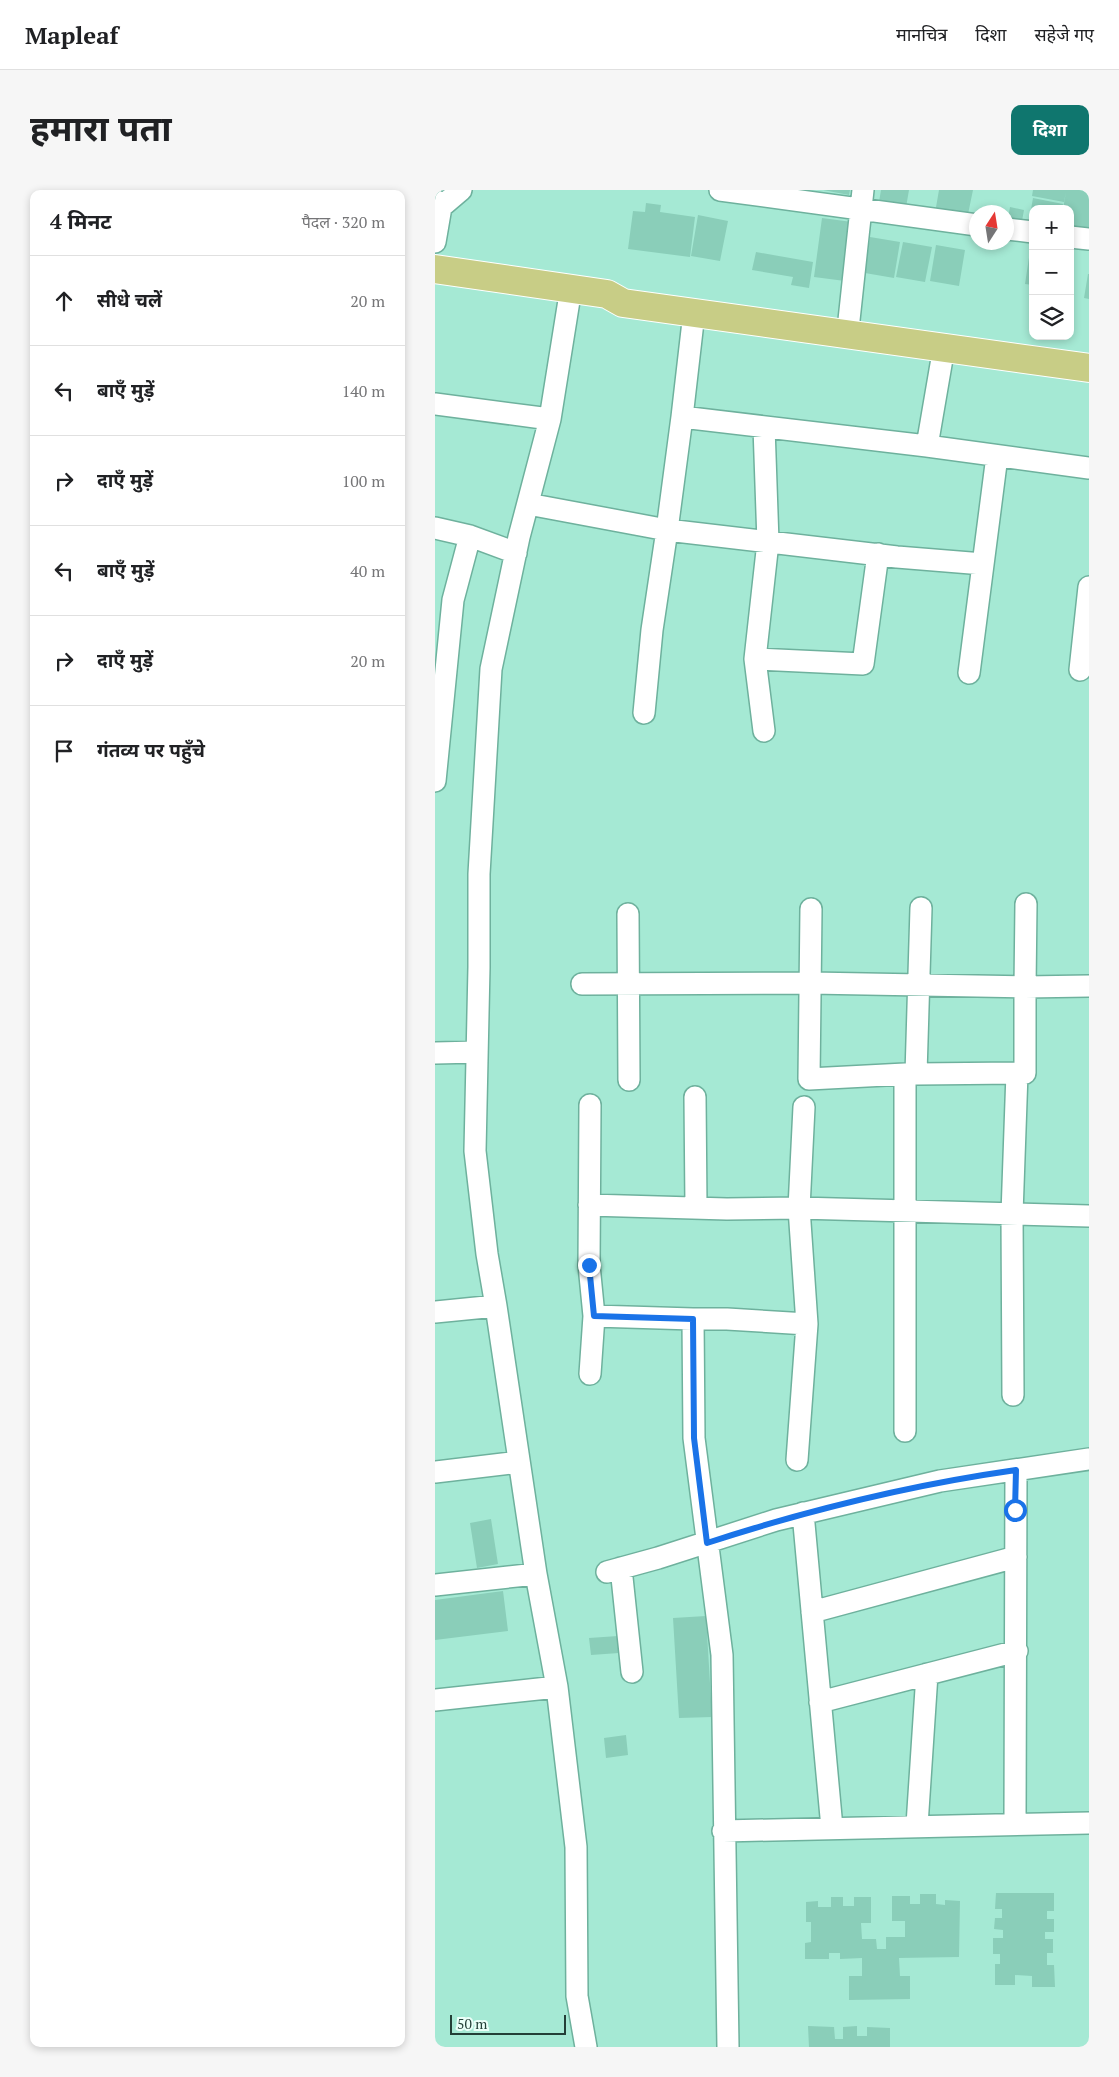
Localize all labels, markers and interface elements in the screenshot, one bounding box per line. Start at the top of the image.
text: Mapleaf [25,19,118,51]
text: मानचित्र [896,22,947,46]
text: दिशा [975,22,1006,46]
text: सहेजे गए [1034,22,1094,46]
text: हमारा पता [30,105,172,151]
button: दिशा [1011,105,1089,155]
north arrow [969,205,1014,250]
map controls [1029,205,1074,340]
button: + [1029,205,1074,250]
text: 4 मिनट [50,207,112,235]
text: पैदल · 320 m [302,211,385,233]
button: − [1029,250,1074,295]
icon: ahead [50,287,78,315]
text: सीधे चलें [97,287,162,312]
text: 20 m [350,290,385,312]
button: layers [1029,295,1074,340]
icon: left [50,377,78,405]
text: बाएँ मुड़ें [97,377,154,402]
text: 140 m [342,380,385,402]
icon: right [50,467,78,495]
text: दाएँ मुड़ें [97,467,153,492]
text: 100 m [342,470,385,492]
icon: left [50,557,78,585]
text: बाएँ मुड़ें [97,557,154,582]
text: 40 m [350,560,385,582]
icon: right [50,647,78,675]
text: दाएँ मुड़ें [97,647,153,672]
text: 20 m [350,650,385,672]
icon: arrive [50,737,78,765]
text: गंतव्य पर पहुँचे [97,737,205,762]
route end [578,1254,601,1277]
route start [1004,1499,1027,1522]
scale bar [450,2012,566,2035]
text: 50 m [457,2014,487,2033]

